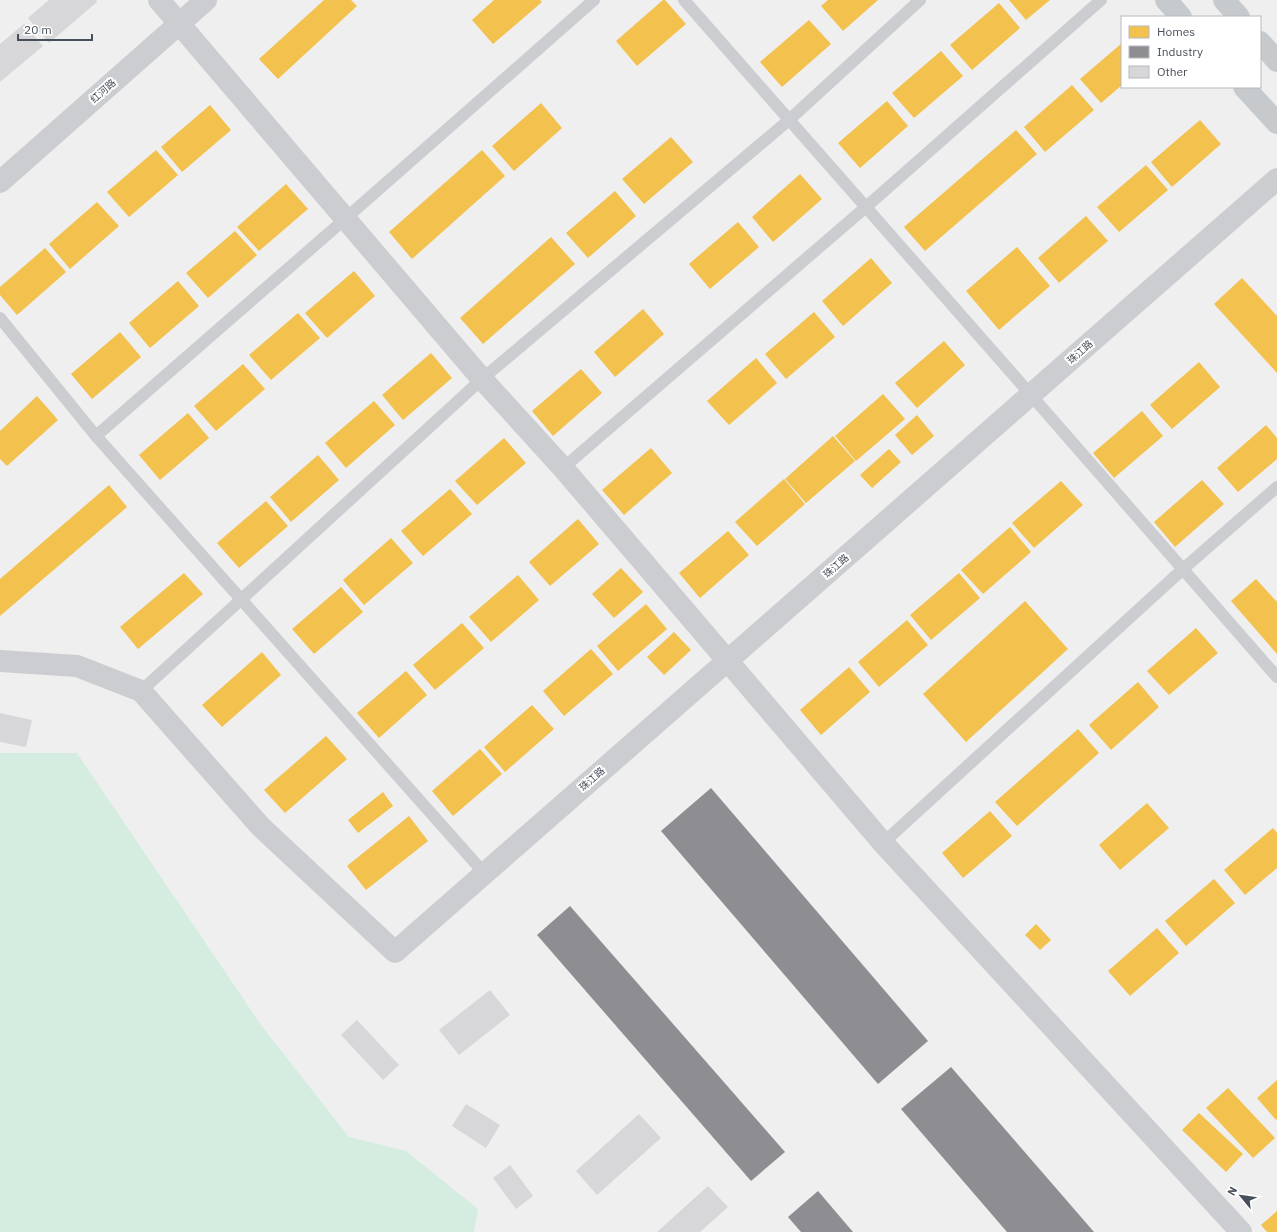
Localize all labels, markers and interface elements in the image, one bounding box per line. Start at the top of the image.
scale bar [18,16,92,42]
legend [1121,16,1261,88]
text: 20 m [24,22,52,37]
text: Homes [1157,24,1195,39]
text: Industry [1157,44,1203,59]
text: Other [1157,64,1188,79]
street label: 红河路 [87,76,119,106]
street label: 珠江路 [1064,337,1096,367]
street label: 珠江路 [820,551,852,581]
street label: 珠江路 [576,764,608,794]
north arrow [1221,1176,1261,1216]
text: N [1224,1184,1240,1198]

